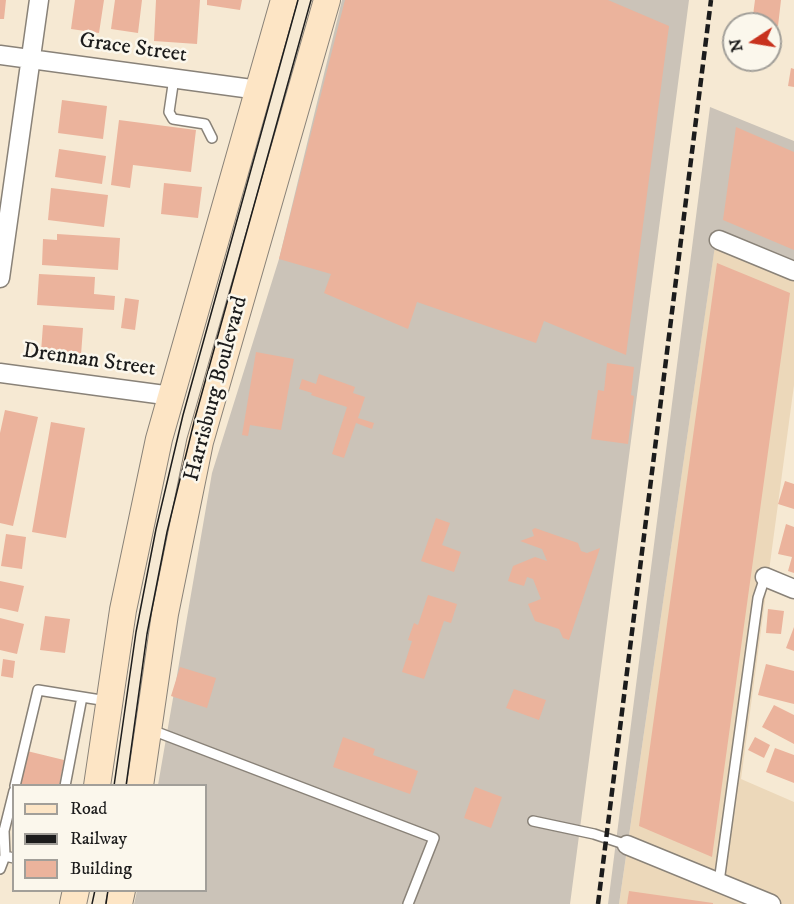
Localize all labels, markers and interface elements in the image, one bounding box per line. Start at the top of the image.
north arrow [722,12,782,72]
street label: Grace Street [78,28,188,70]
text: N [725,37,747,54]
street label: Harrisburg Boulevard [180,293,254,485]
street label: Drennan Street [21,339,157,383]
legend [12,784,207,892]
text: Road [70,798,107,820]
text: Railway [70,828,127,850]
text: Building [70,858,132,880]

